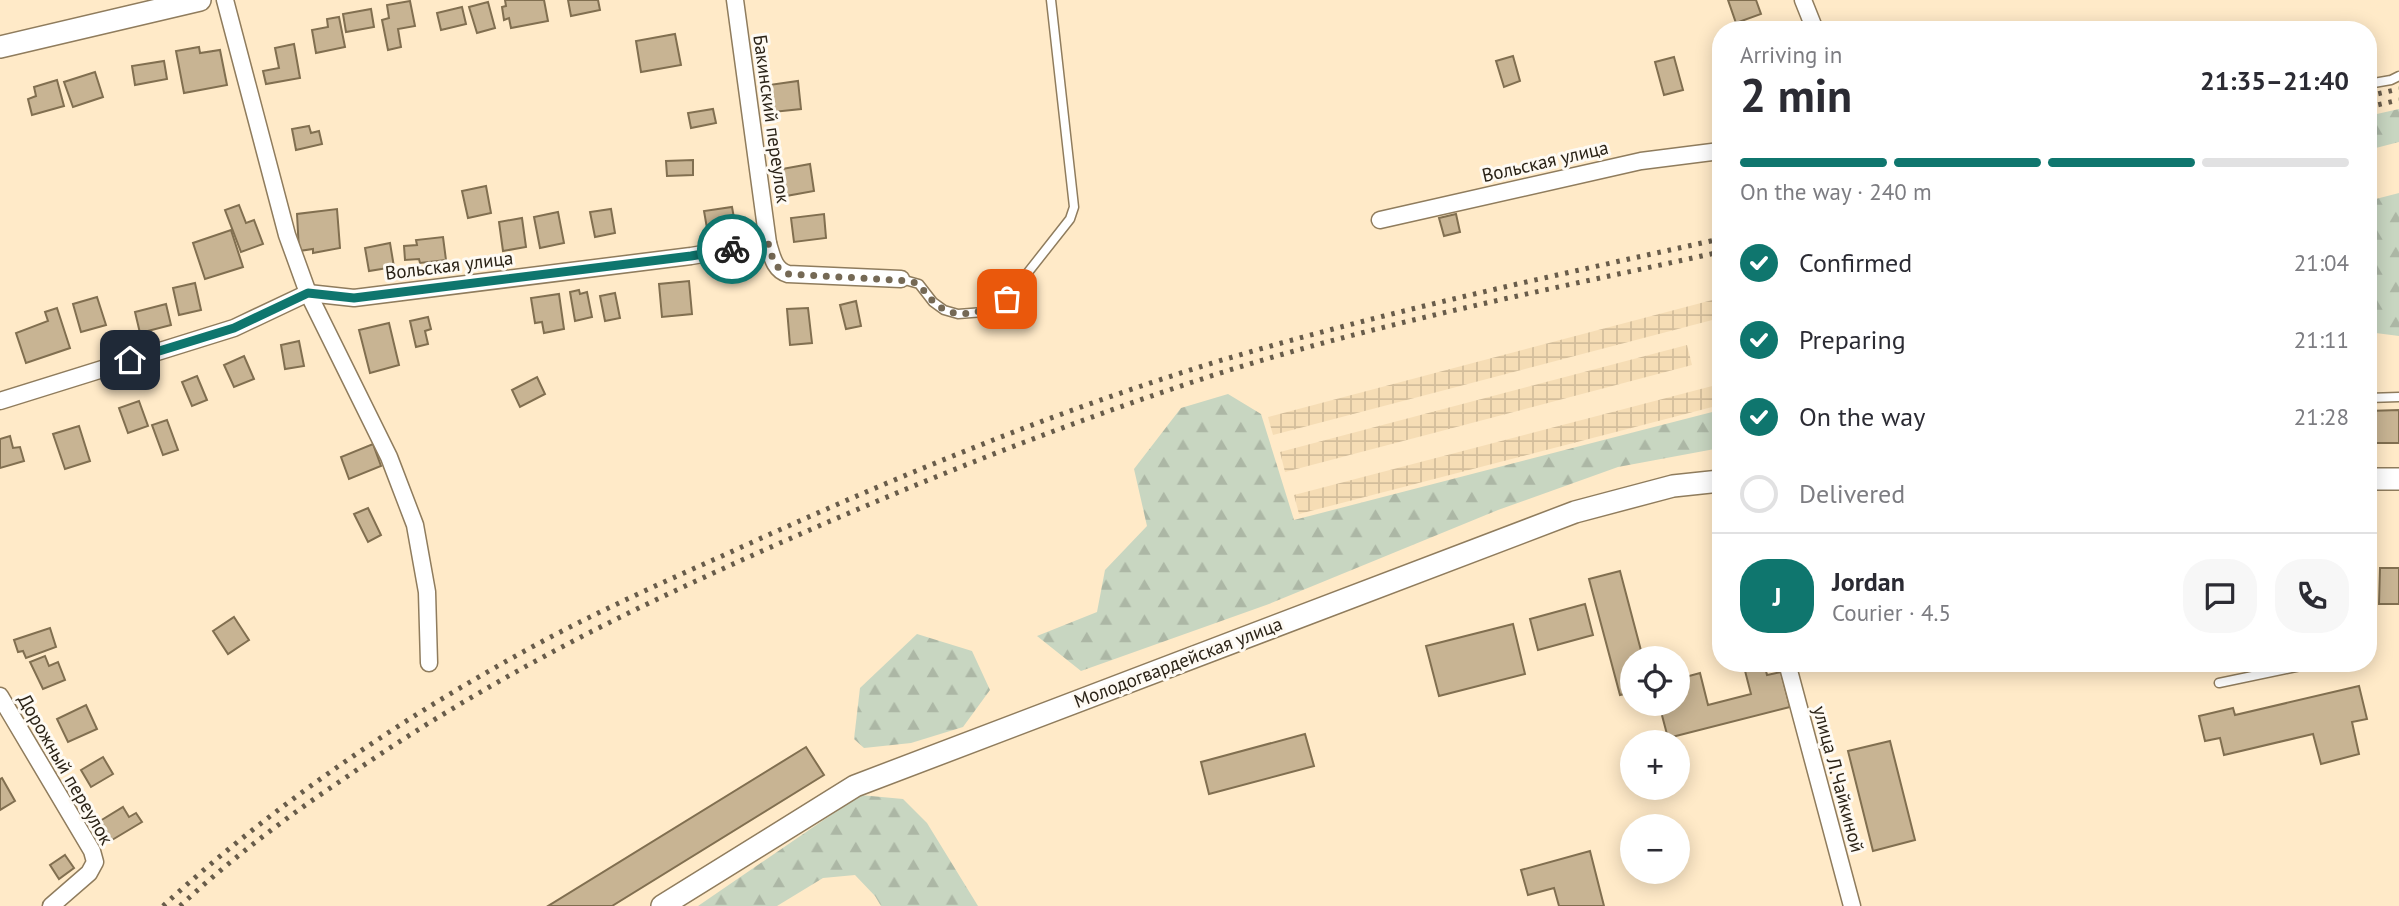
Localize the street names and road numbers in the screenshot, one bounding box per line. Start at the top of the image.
street label: Бакинский переулок [748,33,796,205]
street label: Вольская улица [1480,135,1610,187]
street label: Вольская улица [384,245,514,285]
street label: Молодогвардейская улица [1070,611,1286,713]
street label: Дорожный переулок [13,689,119,849]
street label: улица Л.Чайкиной [1808,703,1870,855]

